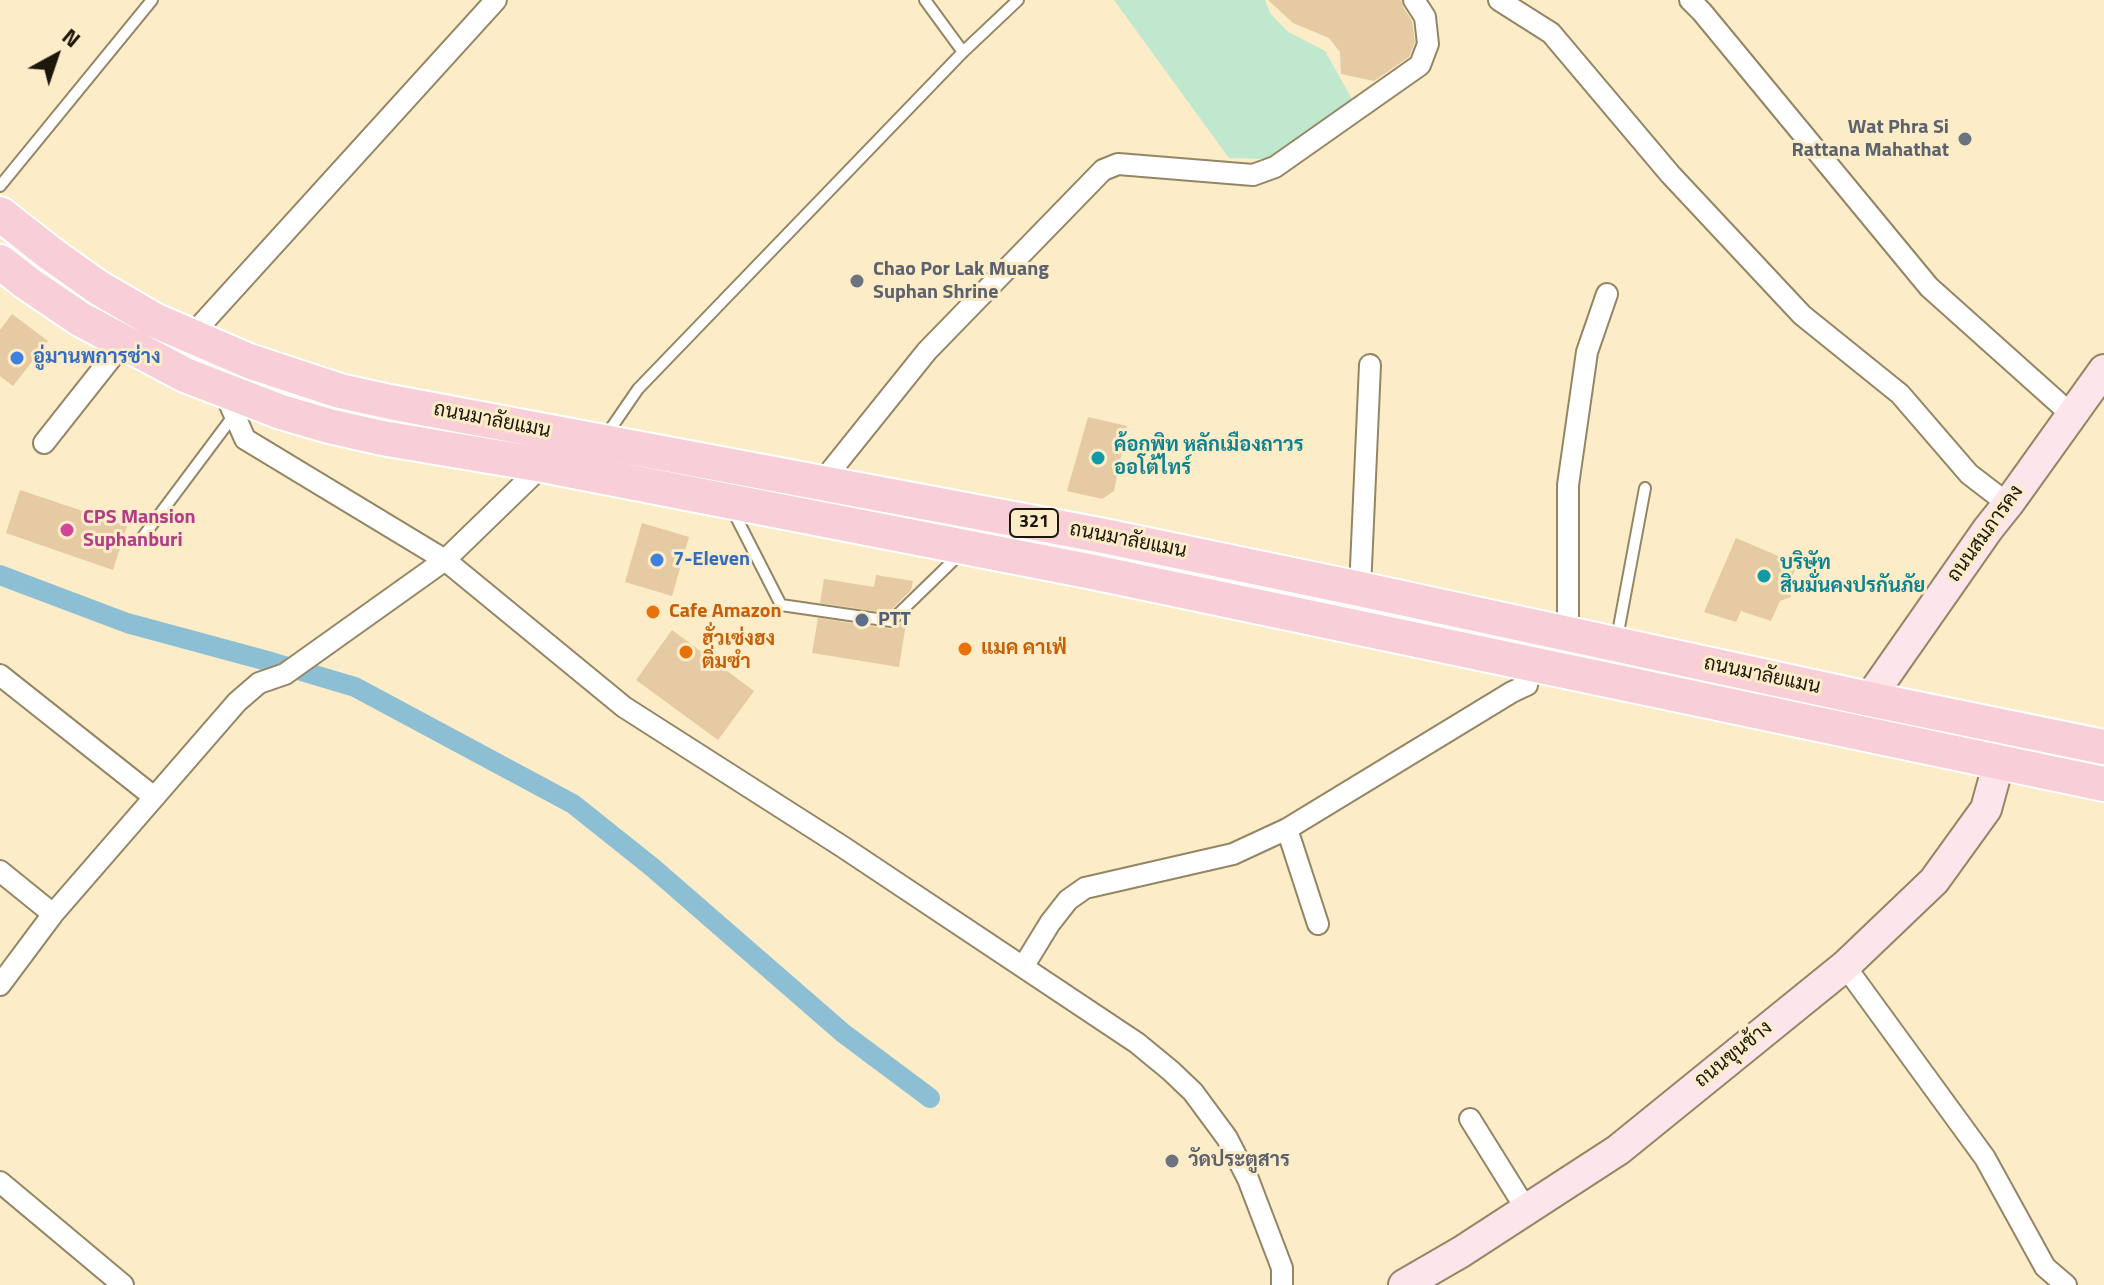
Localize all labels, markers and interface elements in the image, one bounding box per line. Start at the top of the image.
north arrow [16,16,96,96]
text: N [55,20,88,56]
place label: Wat Phra Si Rattana Mahathat [1792,116,1949,163]
marker: Wat Phra Si Rattana Mahathat [1956,130,1974,148]
place label: Chao Por Lak Muang Suphan Shrine [873,258,1049,305]
marker: Chao Por Lak Muang Suphan Shrine [848,272,866,290]
place label: อู่มานพการช่าง [33,346,161,370]
marker: อู่มานพการช่าง [8,349,26,367]
street label: ถนนมาลัยแมน [431,398,553,444]
place label: ค้อกพิท หลักเมืองถาวร ออโต้ไทร์ [1114,434,1304,481]
marker: ค้อกพิท หลักเมืองถาวร ออโต้ไทร์ [1089,449,1107,467]
street label: ถนนสมภารคง [1943,481,2029,587]
place label: CPS Mansion Suphanburi [83,506,196,553]
road number: 321 [1010,509,1058,537]
street label: ถนนมาลัยแมน [1067,518,1189,564]
marker: CPS Mansion Suphanburi [58,521,76,539]
place label: 7-Eleven [673,548,750,572]
marker: 7-Eleven [648,551,666,569]
place label: บริษัท สินมั่นคงปรกันภัย [1780,552,1925,599]
marker: บริษัท สินมั่นคงปรกันภัย [1755,567,1773,585]
place label: Cafe Amazon [669,600,782,624]
marker: Cafe Amazon [644,603,662,621]
place label: PTT [878,608,911,632]
marker: PTT [853,611,871,629]
place label: ฮั่วเซ่งฮง ติ่มซำ [702,628,775,675]
place label: แมค คาเฟ่ [981,637,1067,661]
marker: แมค คาเฟ่ [956,640,974,658]
marker: ฮั่วเซ่งฮง ติ่มซำ [677,643,695,661]
street label: ถนนมาลัยแมน [1701,652,1823,700]
street label: ถนนขุนช้าง [1690,1017,1778,1093]
place label: วัดประตูสาร [1188,1149,1290,1173]
marker: วัดประตูสาร [1163,1152,1181,1170]

